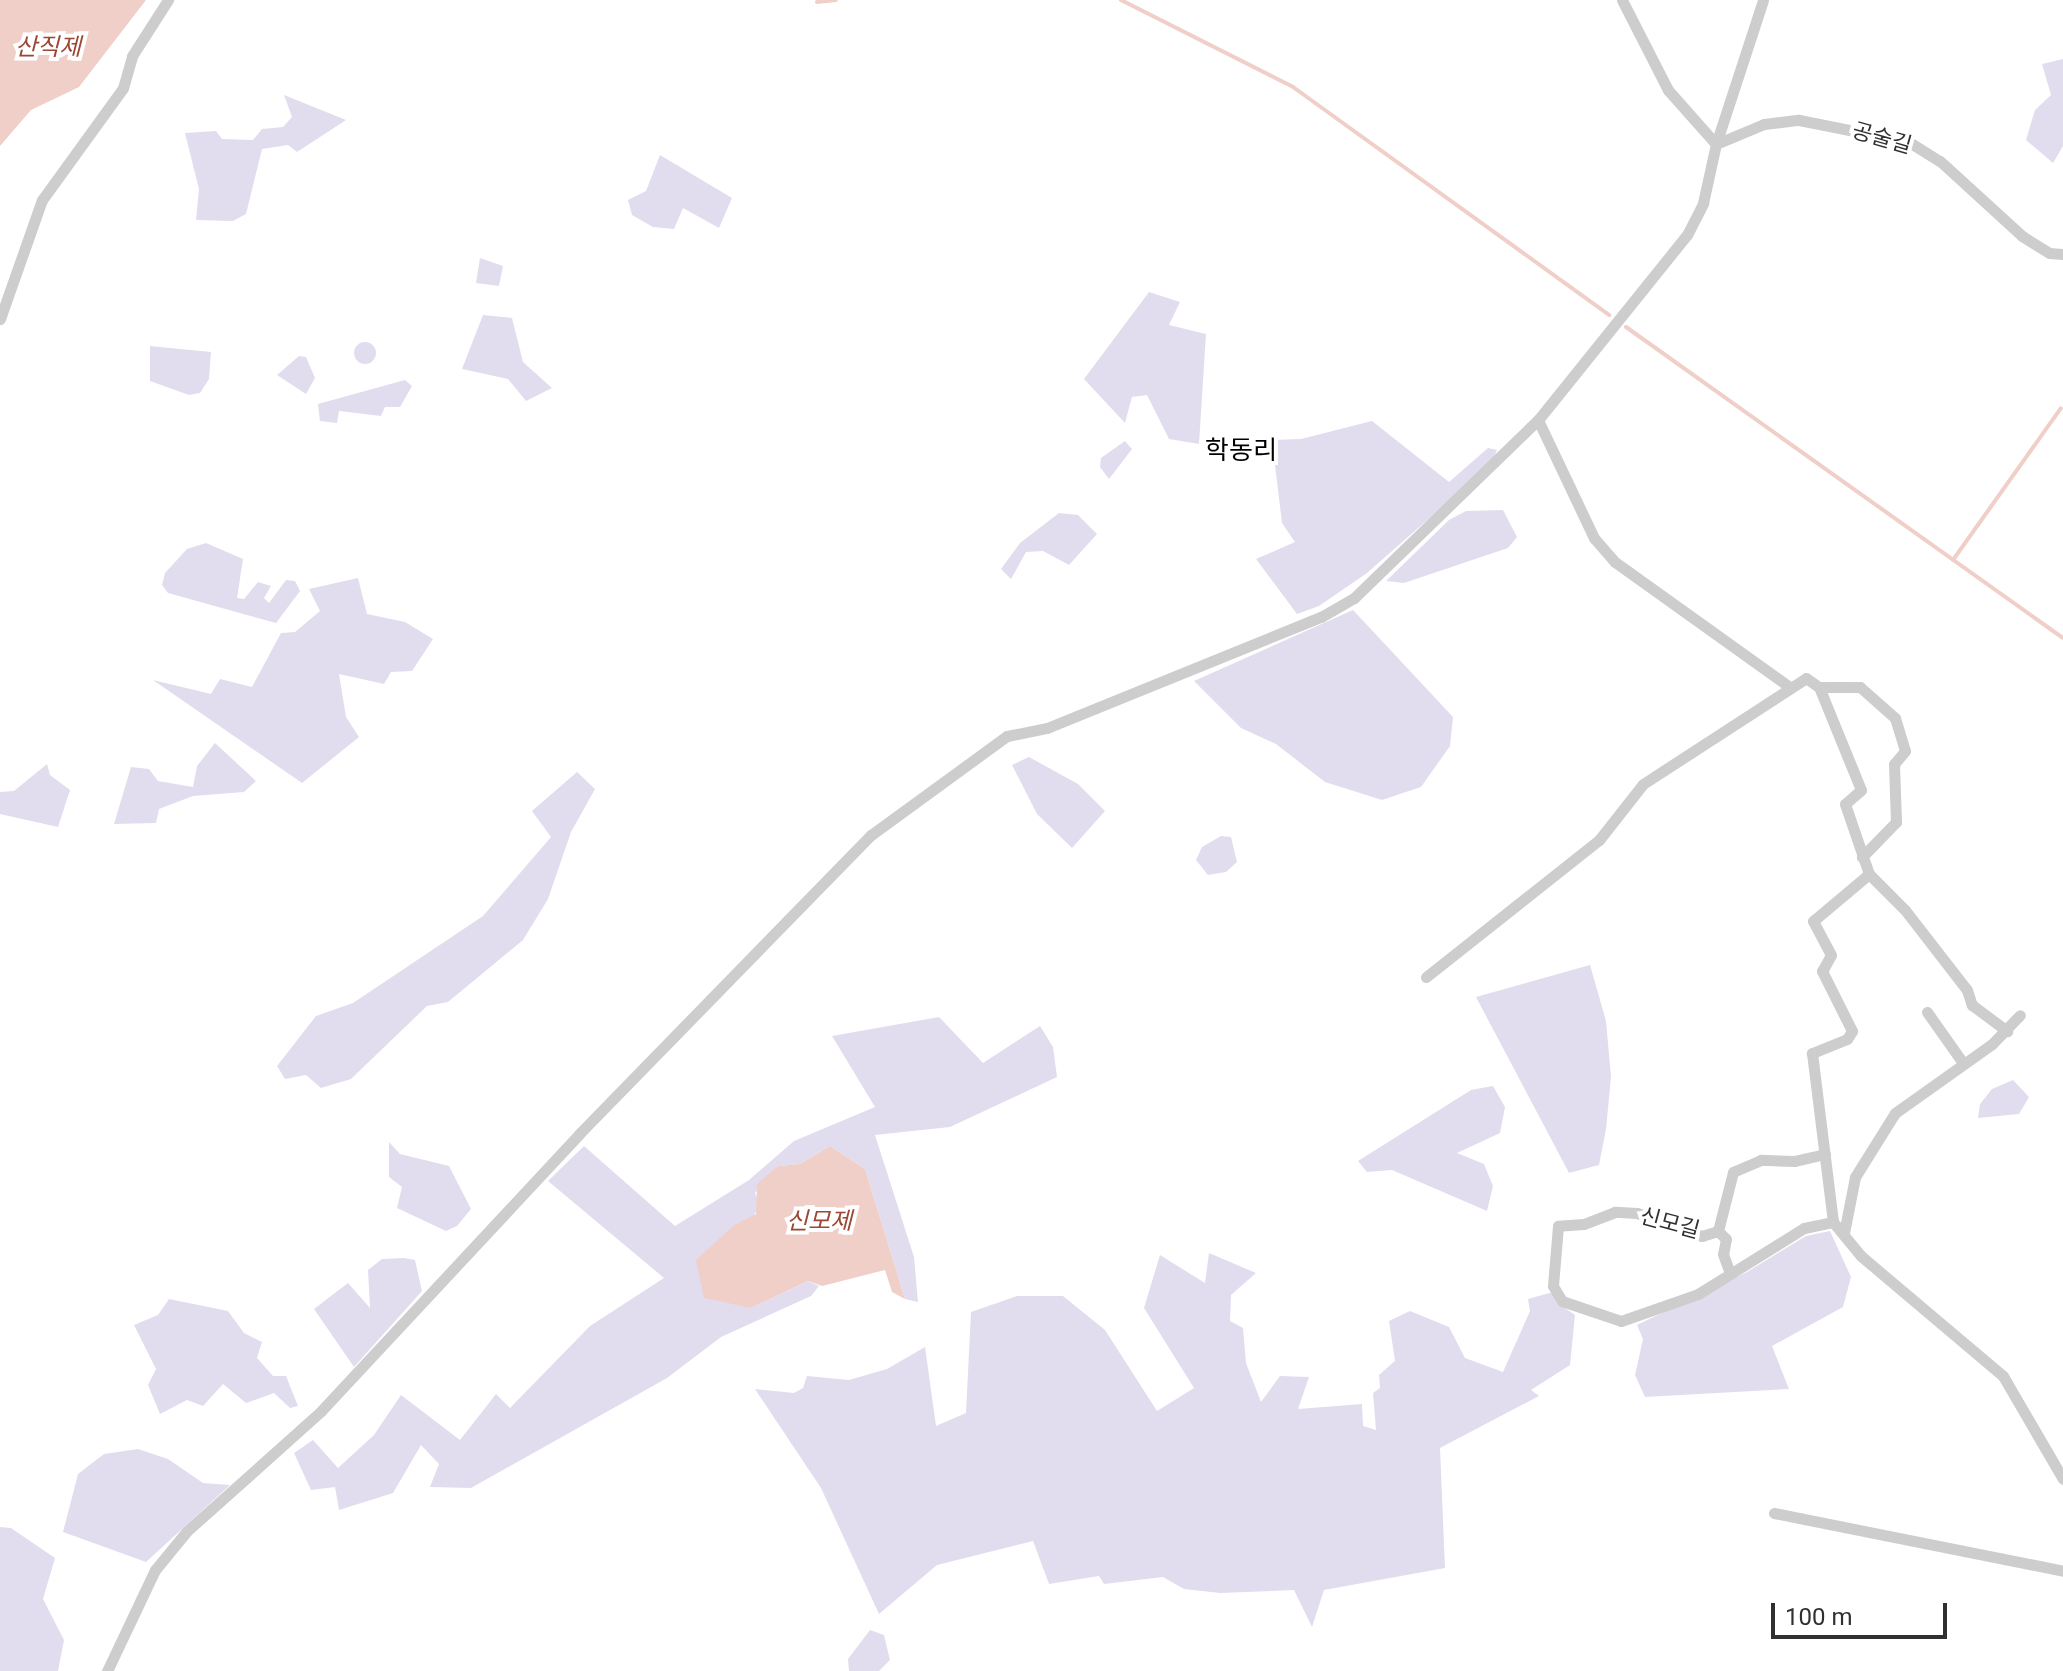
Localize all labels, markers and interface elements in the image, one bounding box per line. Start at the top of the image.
water label: 산직제 [15,34,81,62]
street label: 공술길 [1849,117,1915,159]
district label: 학동리 [1205,435,1277,467]
street label: 신모길 [1637,1202,1703,1244]
water label: 신모제 [786,1208,852,1236]
scale bar [1775,1587,1951,1637]
text: 100 m [1785,1603,1852,1631]

